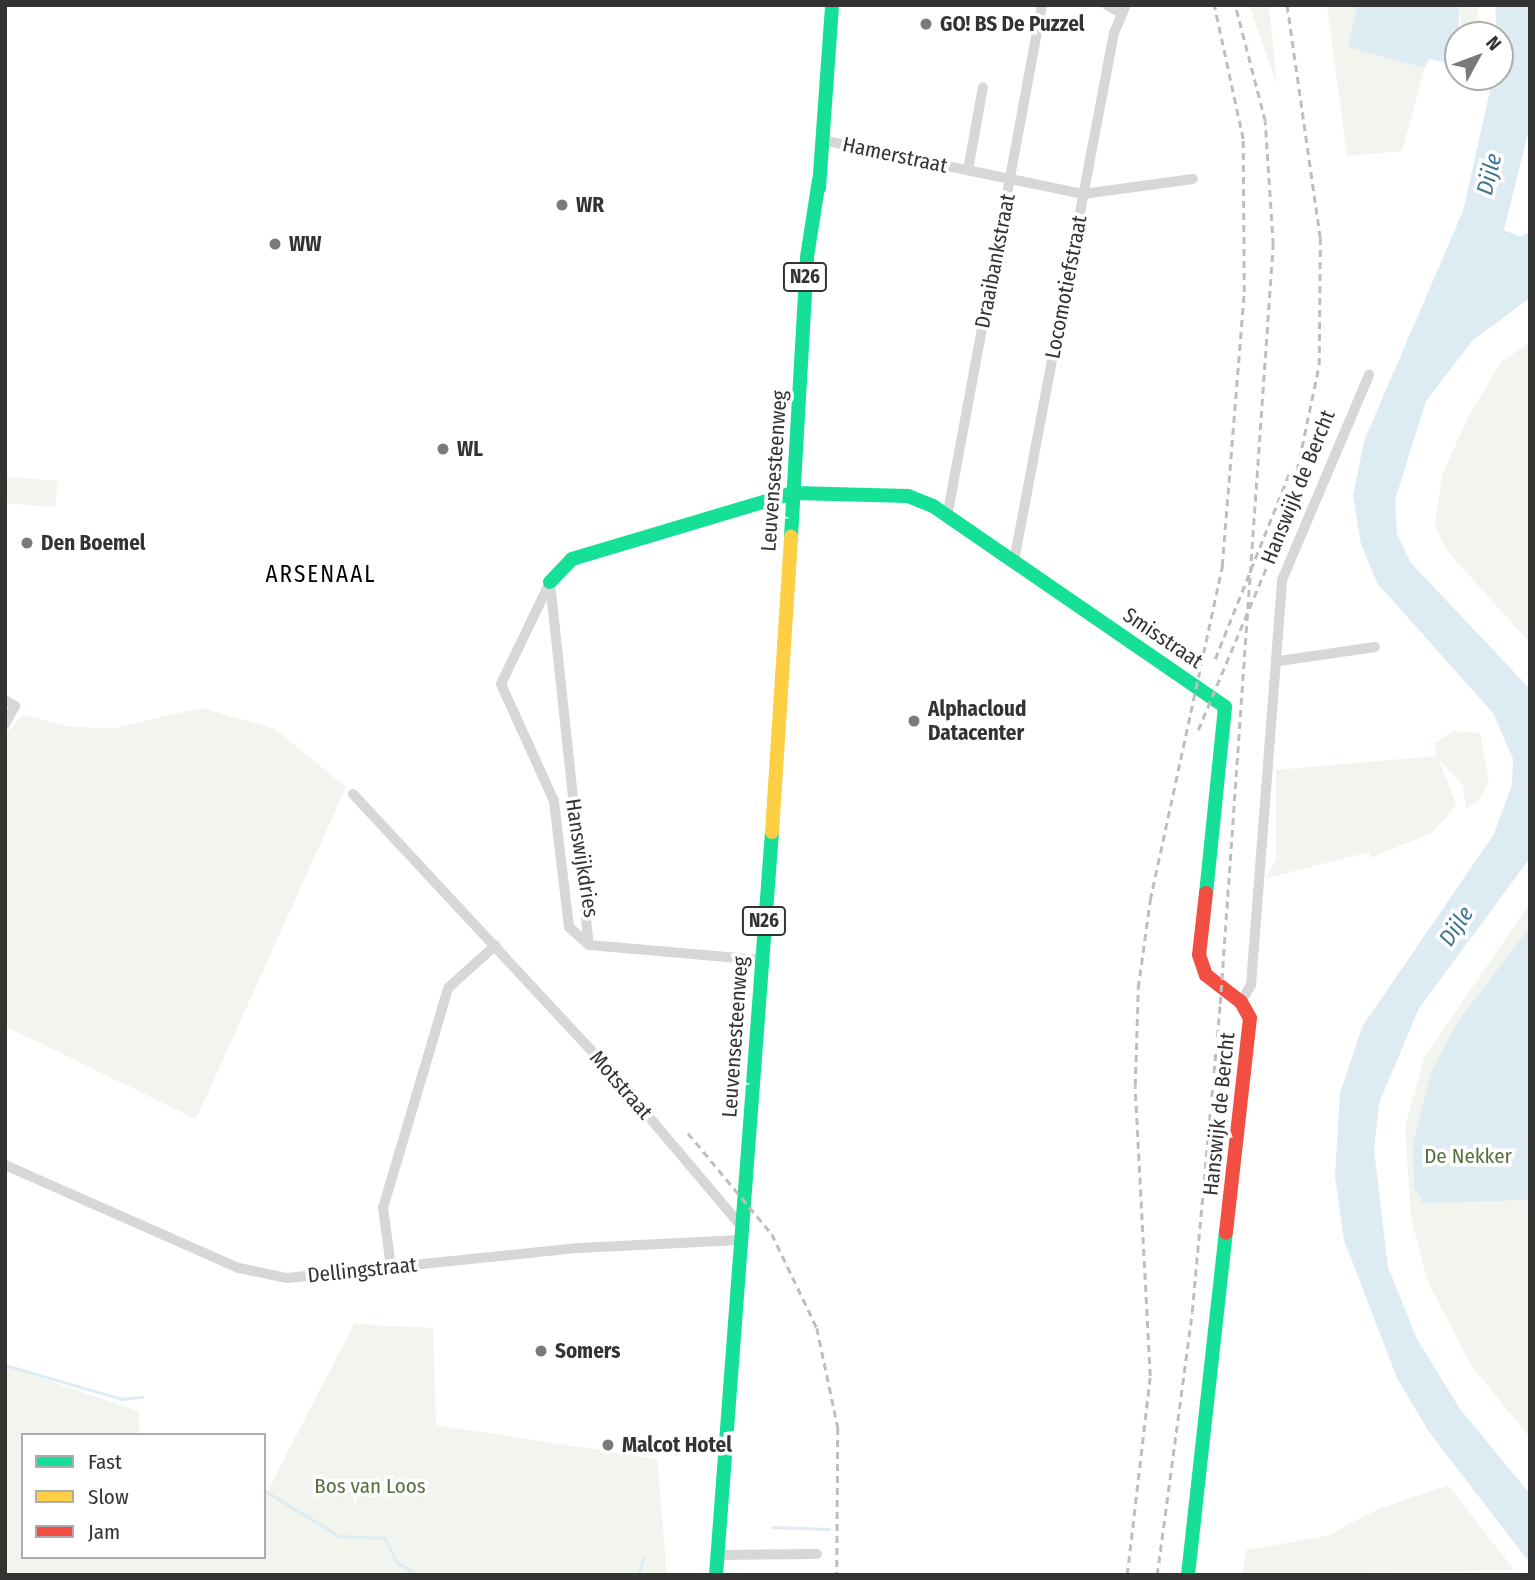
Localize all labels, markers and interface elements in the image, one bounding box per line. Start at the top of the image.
place label: GO! BS De Puzzel [940,11,1085,37]
marker: GO! BS De Puzzel [918,16,934,32]
north arrow [1444,21,1514,91]
text: N [1481,31,1506,55]
street label: Hamerstraat [840,132,950,178]
water label: Dijle [1471,150,1507,198]
place label: WR [576,192,604,218]
street label: Draaibankstraat [970,192,1020,330]
marker: WR [554,197,570,213]
street label: Locomotiefstraat [1040,213,1092,361]
place label: WW [289,231,321,257]
marker: WW [267,236,283,252]
road number: N26 [782,262,828,292]
street label: Leuvensesteenweg [756,390,792,552]
street label: Hanswijk de Bercht [1256,406,1340,568]
place label: WL [457,436,483,462]
marker: WL [435,441,451,457]
place label: Den Boemel [41,530,146,556]
marker: Den Boemel [19,535,35,551]
district label: ARSENAAL [266,560,376,588]
street label: Smisstraat [1118,602,1208,674]
place label: Alphacloud Datacenter [928,696,1026,746]
marker: Alphacloud Datacenter [906,713,922,729]
street label: Hanswijkdries [560,797,604,919]
water label: Dijle [1433,901,1479,951]
road number: N26 [741,906,787,937]
street label: Leuvensesteenweg [717,956,753,1118]
street label: Hanswijk de Bercht [1198,1031,1240,1197]
street label: Motstraat [584,1046,658,1124]
park label: De Nekker [1424,1143,1512,1169]
street label: Dellingstraat [306,1252,418,1288]
place label: Somers [555,1338,620,1364]
marker: Somers [533,1343,549,1359]
place label: Malcot Hotel [622,1432,732,1458]
legend [21,1433,266,1559]
marker: Malcot Hotel [600,1437,616,1453]
text: Fast [88,1449,122,1475]
park label: Bos van Loos [314,1473,426,1499]
text: Slow [88,1484,129,1510]
text: Jam [88,1519,120,1545]

